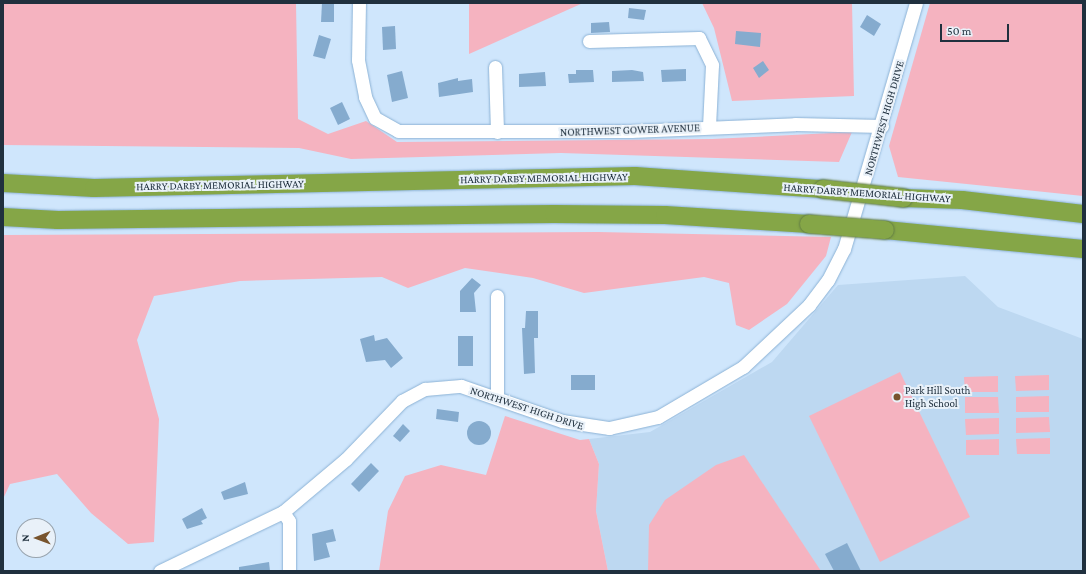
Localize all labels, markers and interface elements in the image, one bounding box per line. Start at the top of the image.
scale bar [942,16,1011,42]
text: 50 m [947,24,971,38]
street label: NORTHWEST HIGH DRIVE [861,59,907,177]
street label: NORTHWEST GOWER AVENUE [560,121,700,139]
street label: HARRY DARBY MEMORIAL HIGHWAY [460,170,628,186]
street label: HARRY DARBY MEMORIAL HIGHWAY [136,177,304,193]
street label: HARRY DARBY MEMORIAL HIGHWAY [783,181,951,205]
street label: NORTHWEST HIGH DRIVE [469,383,585,433]
place label: Park Hill South High School [905,384,971,410]
marker: Park Hill South High School [892,392,902,402]
north arrow [16,518,56,558]
text: N [19,534,31,542]

